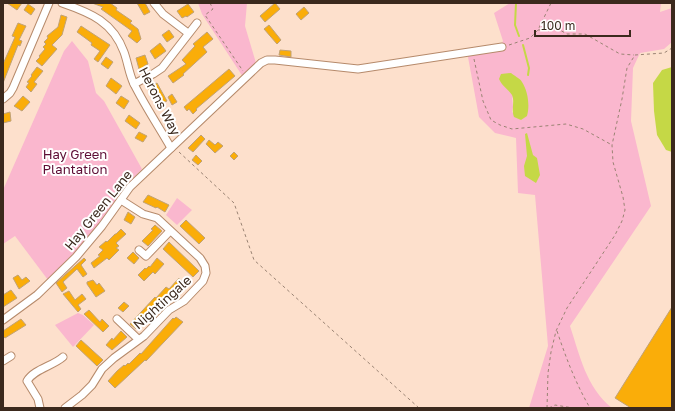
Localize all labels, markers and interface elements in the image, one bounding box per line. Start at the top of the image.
scale bar [535,12,630,38]
text: 100 m [541,18,575,33]
street label: Herons Way [136,64,184,139]
park label: Hay Green Plantation [43,146,107,177]
street label: Hay Green Lane [61,167,135,253]
street label: Nightingale [130,272,194,332]

